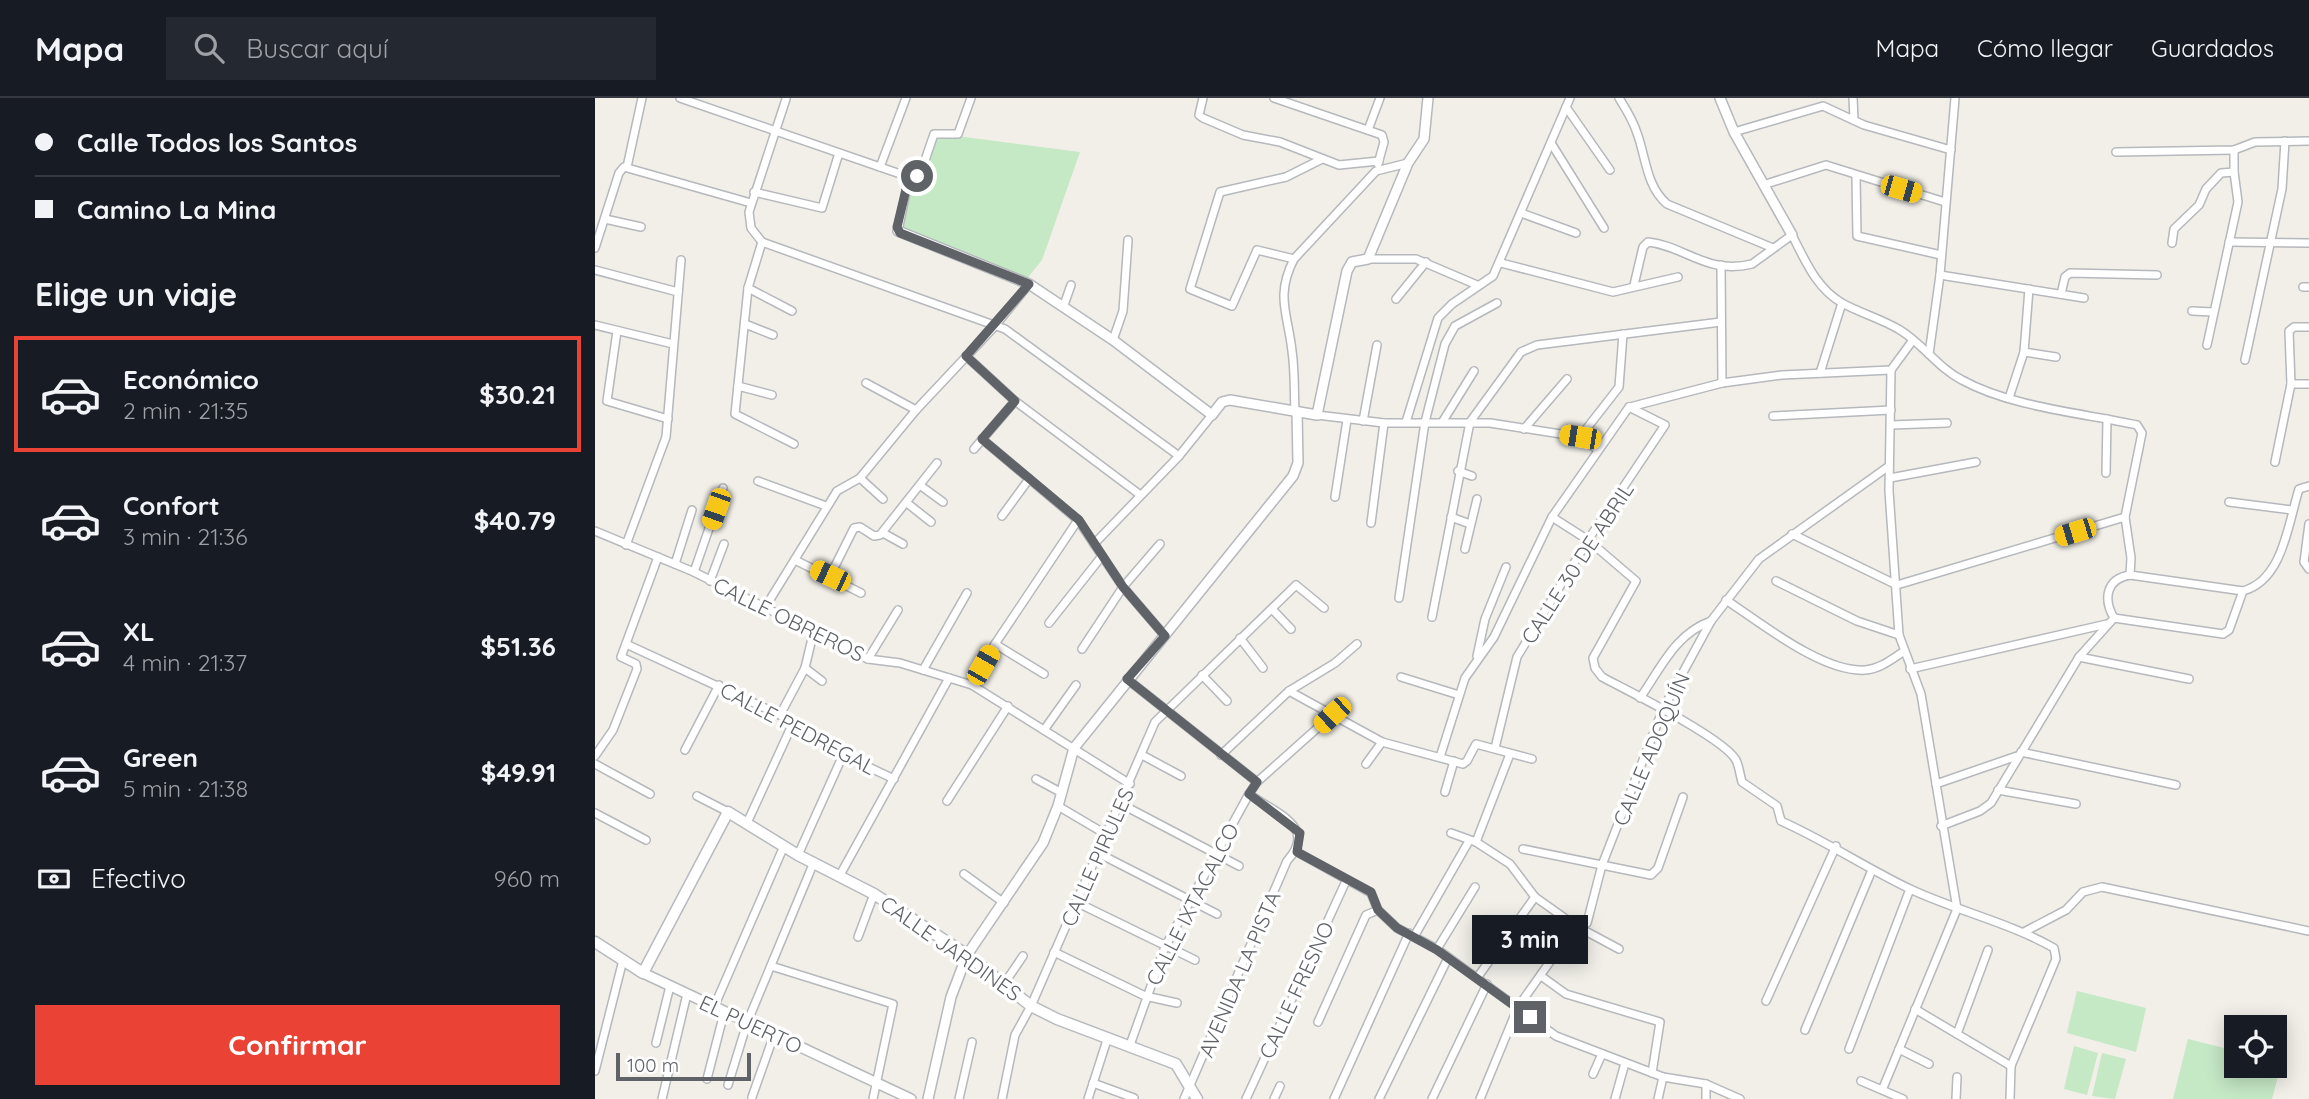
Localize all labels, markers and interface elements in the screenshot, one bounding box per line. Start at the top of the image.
search box [166,17,656,80]
text: Mapa [35,28,124,69]
icon: search [190,29,228,67]
text: Buscar aquí [246,32,388,65]
text: Mapa [1876,33,1939,63]
text: Cómo llegar [1977,33,2113,63]
text: Guardados [2151,33,2274,63]
text: Calle Todos los Santos [77,126,357,159]
route start [901,160,933,192]
car [1878,173,1925,205]
text: Camino La Mina [77,193,276,226]
text: Elige un viaje [35,274,237,314]
icon: car [39,363,102,426]
text: Económico [123,363,259,396]
text: $30.21 [479,378,556,411]
text: 2 min · 21:35 [123,396,248,425]
car [1558,423,1603,451]
street label: CALLE 30 DE ABRIL [1515,477,1639,649]
car [700,486,733,532]
icon: car [39,489,102,552]
text: Confort [123,489,220,522]
text: $40.79 [474,504,556,537]
car [2052,516,2099,548]
text: 3 min · 21:36 [123,522,248,551]
car [807,558,854,594]
street label: CALLE OBREROS [709,571,869,667]
icon: car [39,615,102,678]
text: XL [123,615,155,648]
text: $51.36 [481,630,556,663]
car [964,642,1003,688]
text: 4 min · 21:37 [123,648,247,677]
street label: CALLE ADOQUÍN [1607,668,1695,830]
street label: CALLE PEDREGAL [716,676,880,780]
car [1310,693,1355,737]
icon: car [39,741,102,804]
text: Green [123,741,198,774]
text: $49.91 [481,756,556,789]
text: 5 min · 21:38 [123,774,248,803]
street label: CALLE PIRULES [1055,784,1139,930]
street label: CALLE IXTACALCO [1140,819,1244,989]
icon: cash [35,860,73,898]
text: Efectivo [91,862,186,895]
text: 960 m [494,864,560,893]
street label: AVENIDA LA PISTA [1192,887,1286,1061]
street label: CALLE JARDINES [876,890,1026,1006]
callout: 3 min [1472,916,1588,964]
street label: CALLE FRESNO [1253,917,1339,1063]
text: 3 min [1500,925,1560,954]
street label: EL PUERTO [695,989,807,1059]
route end [1514,1001,1546,1033]
button: Confirmar [35,1005,560,1085]
map controls [2224,1015,2287,1078]
button: locate [2224,1015,2287,1078]
scale bar [616,1050,751,1082]
text: 100 m [627,1053,679,1077]

